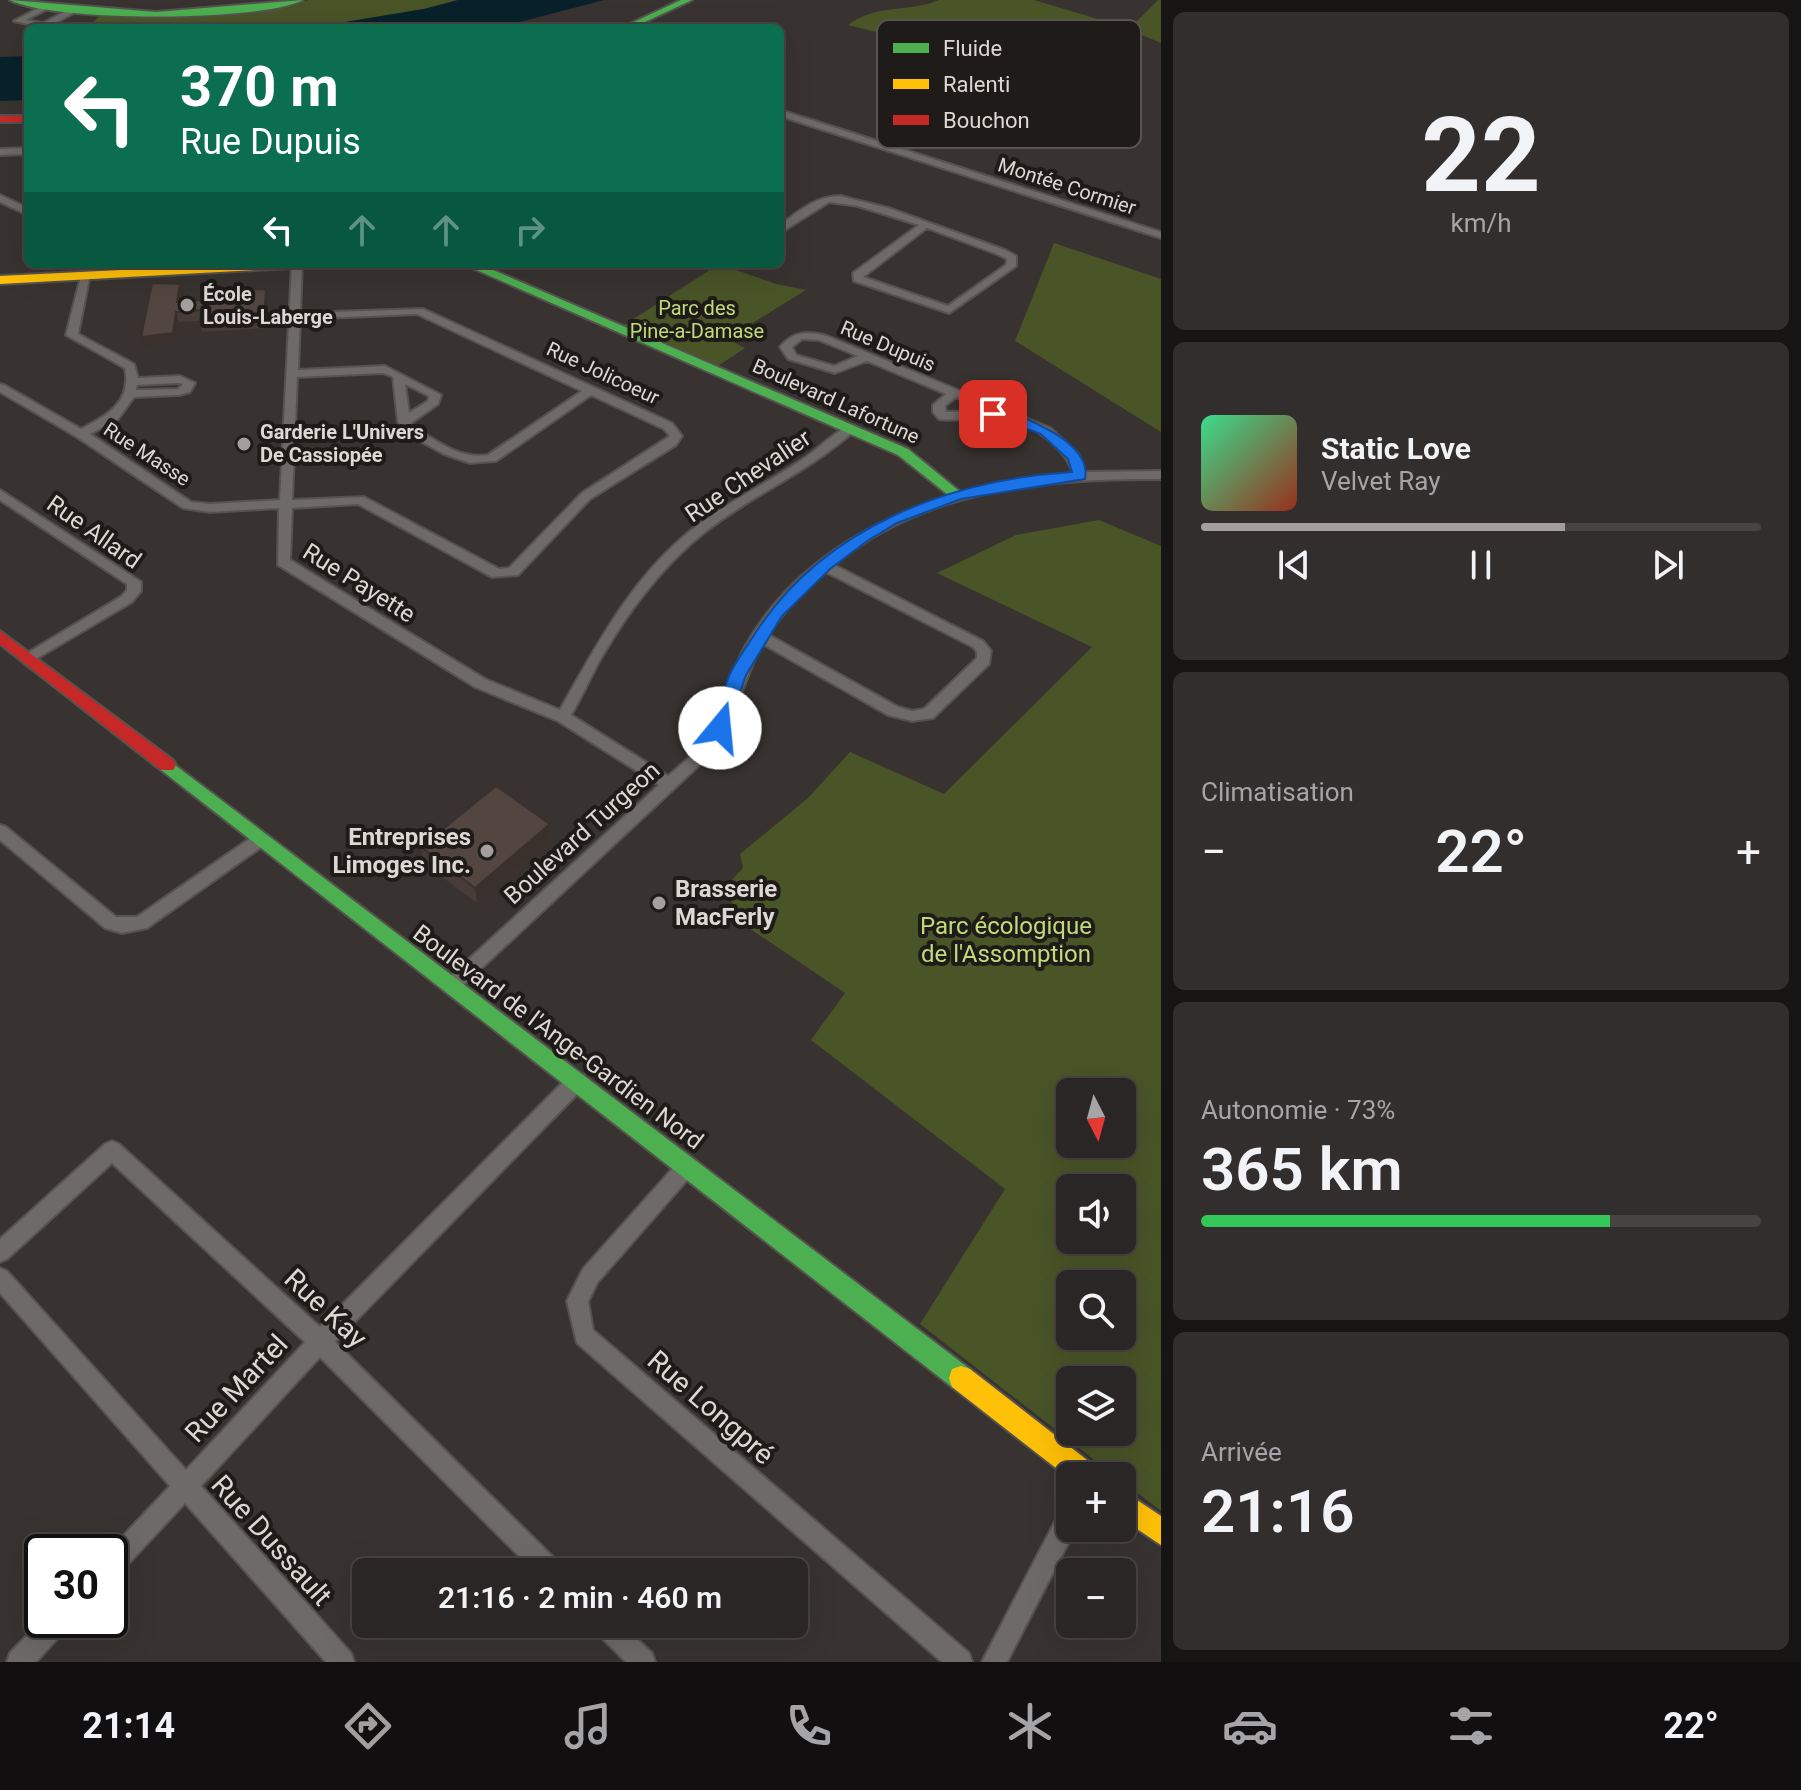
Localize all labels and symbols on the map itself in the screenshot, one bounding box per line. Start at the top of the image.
legend [877,20,1141,148]
text: Fluide [943,36,1002,61]
text: Ralenti [943,72,1010,97]
text: Bouchon [943,108,1030,133]
street label: Montée Cormier [995,152,1139,220]
place label: École Louis-Laberge [203,282,333,329]
marker: École Louis-Laberge [178,296,196,314]
park label: Parc des Pine-a-Damase [630,296,764,343]
street label: Rue Dupuis [837,315,939,377]
street label: Rue Jolicoeur [543,336,663,410]
street label: Boulevard Lafortune [749,353,923,449]
pin [959,380,1027,448]
street label: Rue Masse [99,417,195,491]
place label: Garderie L'Univers De Cassiopée [260,420,424,467]
street label: Rue Chevalier [680,424,816,528]
marker: Garderie L'Univers De Cassiopée [235,435,253,453]
street label: Rue Allard [42,489,146,575]
street label: Rue Payette [298,537,420,629]
position arrow [678,686,762,770]
street label: Boulevard Turgeon [499,756,665,910]
place label: Entreprises Limoges Inc. [332,823,471,879]
marker: Entreprises Limoges Inc. [478,842,496,860]
place label: Brasserie MacFerly [675,875,777,931]
marker: Brasserie MacFerly [650,894,668,912]
park label: Parc écologique de l'Assomption [920,912,1092,968]
street label: Boulevard de l'Ange-Gardien Nord [408,919,708,1155]
north arrow [1056,1078,1136,1158]
street label: Rue Kay [278,1262,374,1355]
street label: Rue Martel [178,1328,295,1449]
street label: Rue Longpré [641,1344,781,1471]
street label: Rue Dussault [205,1468,339,1612]
speed limit sign: 30 [24,1534,128,1638]

